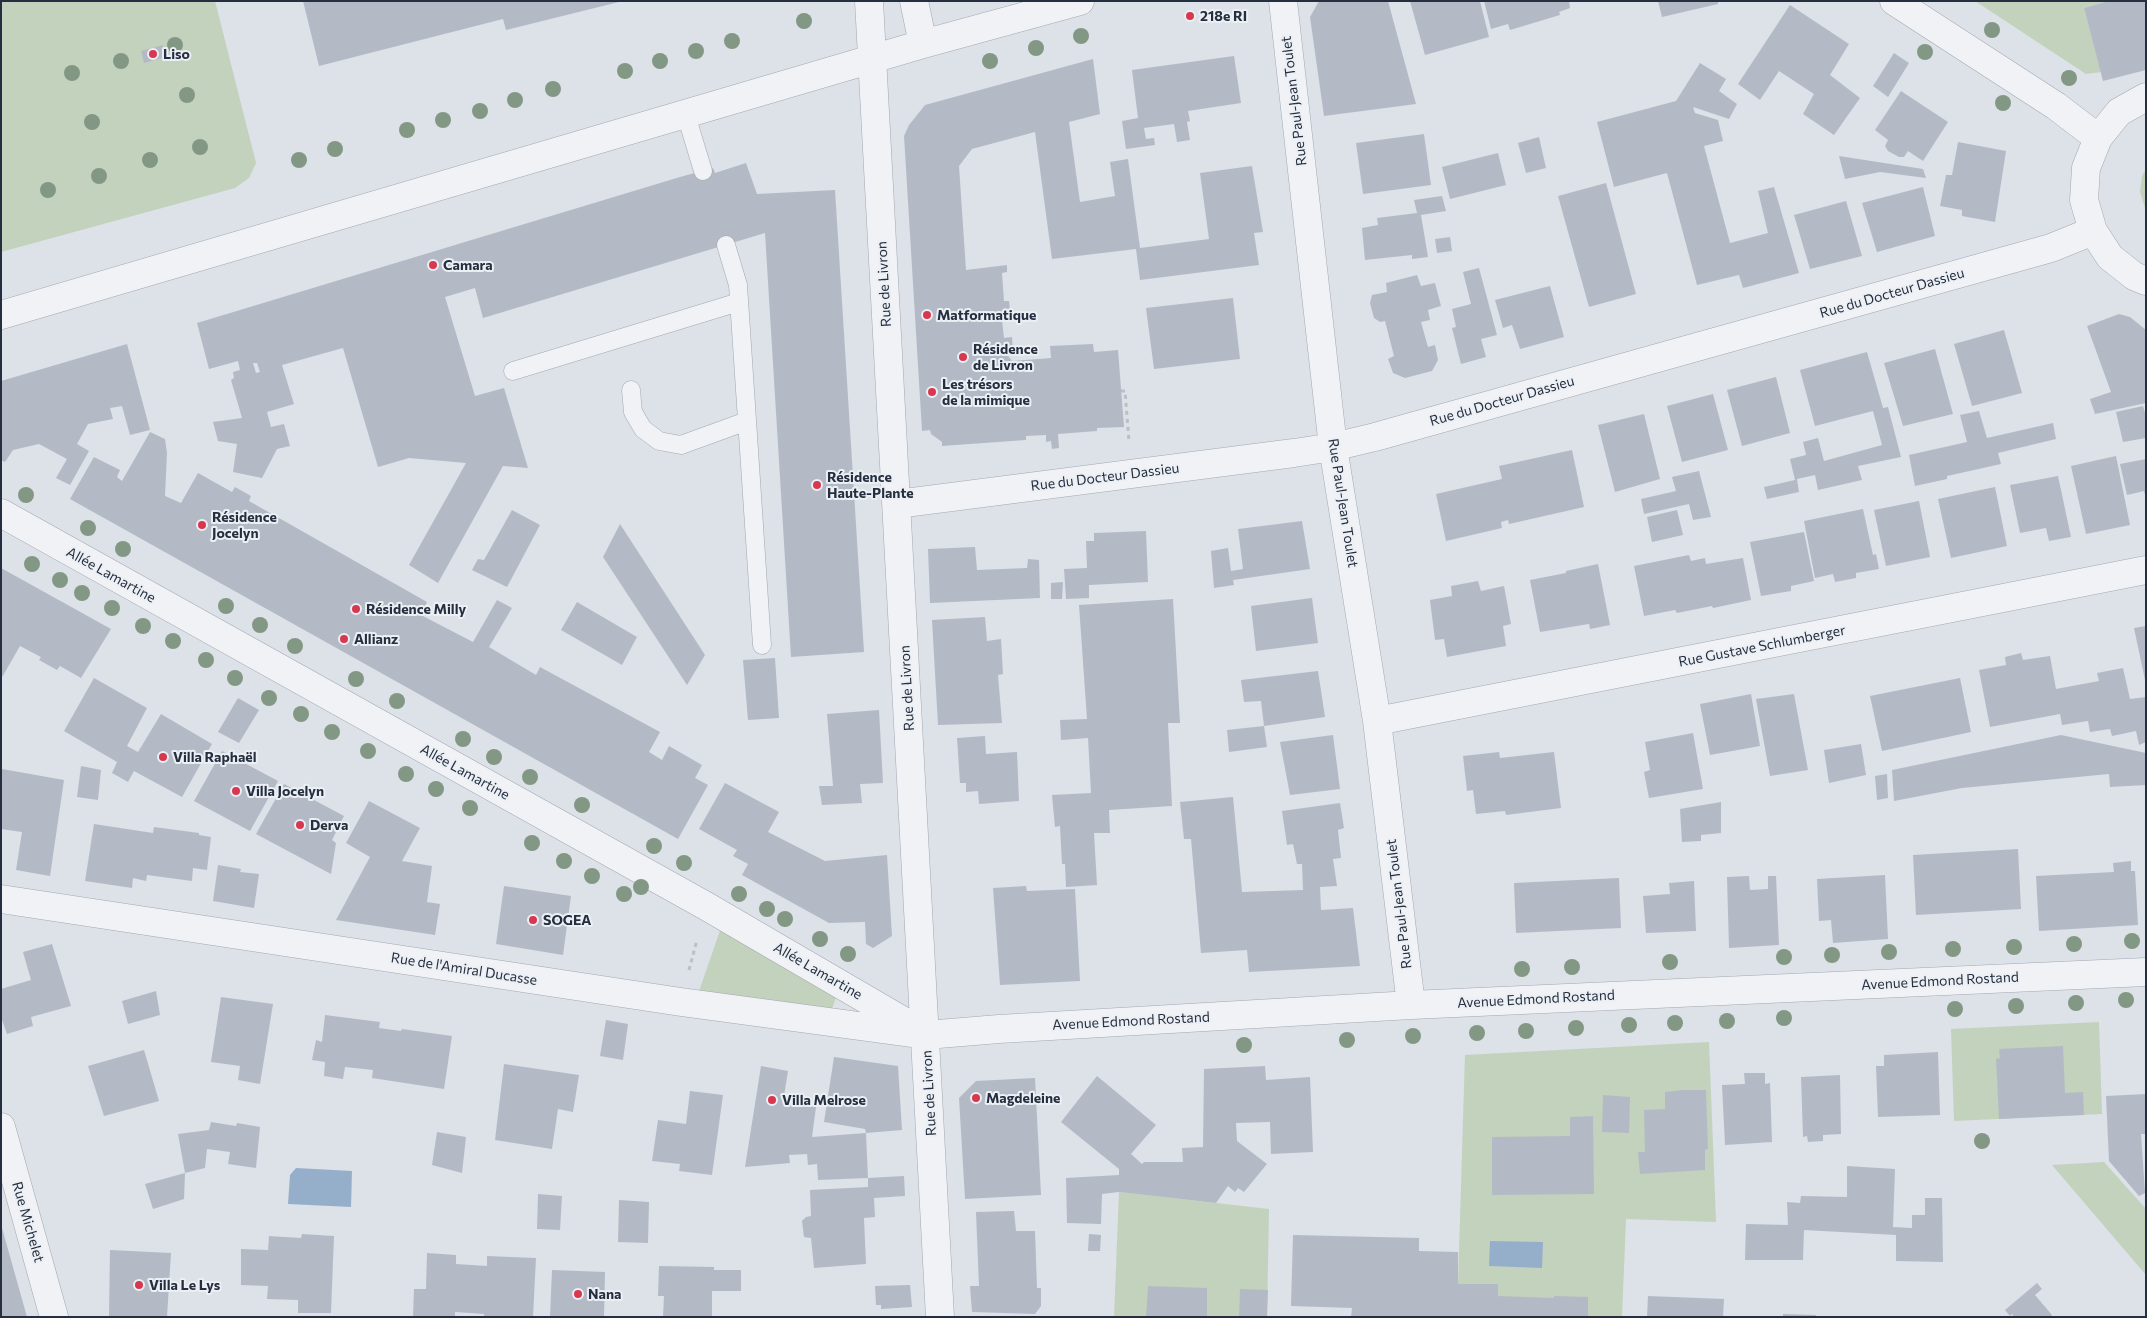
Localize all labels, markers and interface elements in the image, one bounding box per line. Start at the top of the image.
place label: 218e RI [1200,8,1247,24]
marker: 218e RI [1184,10,1196,22]
street label: Rue Paul-Jean Toulet [1278,35,1310,167]
place label: Liso [163,46,190,62]
marker: Liso [147,48,159,60]
street label: Rue de Livron [873,241,895,327]
place label: Camara [443,257,493,273]
marker: Camara [427,259,439,271]
street label: Rue du Docteur Dassieu [1818,264,1966,322]
place label: Matformatique [937,307,1036,323]
marker: Matformatique [921,309,933,321]
place label: Résidence de Livron [973,341,1038,374]
marker: Résidence de Livron [957,351,969,363]
street label: Rue du Docteur Dassieu [1428,372,1576,430]
place label: Les trésors de la mimique [942,376,1030,408]
marker: Les trésors de la mimique [926,386,938,398]
street label: Rue Paul-Jean Toulet [1324,437,1362,569]
street label: Rue du Docteur Dassieu [1030,460,1180,494]
place label: Résidence Haute-Plante [827,469,914,502]
marker: Résidence Haute-Plante [811,479,823,491]
place label: Résidence Jocelyn [212,509,277,542]
marker: Résidence Jocelyn [196,519,208,531]
street label: Allée Lamartine [63,544,159,606]
place label: Résidence Milly [366,601,466,617]
marker: Résidence Milly [350,603,362,615]
street label: Rue Gustave Schlumberger [1677,622,1847,670]
place label: Allianz [354,631,398,647]
marker: Allianz [338,633,350,645]
street label: Rue de Livron [896,645,918,731]
street label: Allée Lamartine [417,741,513,803]
place label: Villa Raphaël [173,749,256,765]
marker: Villa Raphaël [157,751,169,763]
place label: Villa Jocelyn [246,783,324,799]
marker: Villa Jocelyn [230,785,242,797]
place label: Derva [310,817,348,833]
marker: Derva [294,819,306,831]
street label: Rue Paul-Jean Toulet [1383,838,1415,970]
place label: SOGEA [543,912,591,928]
marker: SOGEA [527,914,539,926]
street label: Allée Lamartine [771,939,865,1003]
street label: Rue de l'Amiral Ducasse [390,949,538,989]
street label: Avenue Edmond Rostand [1861,968,2019,994]
street label: Avenue Edmond Rostand [1457,986,1615,1012]
street label: Avenue Edmond Rostand [1052,1008,1210,1034]
street label: Rue de Livron [918,1050,940,1136]
place label: Magdeleine [986,1090,1060,1106]
place label: Villa Melrose [782,1092,866,1108]
marker: Magdeleine [970,1092,982,1104]
marker: Villa Melrose [766,1094,778,1106]
street label: Rue Michelet [8,1180,48,1264]
place label: Villa Le Lys [149,1277,220,1293]
marker: Villa Le Lys [133,1279,145,1291]
place label: Nana [588,1286,621,1302]
marker: Nana [572,1288,584,1300]

